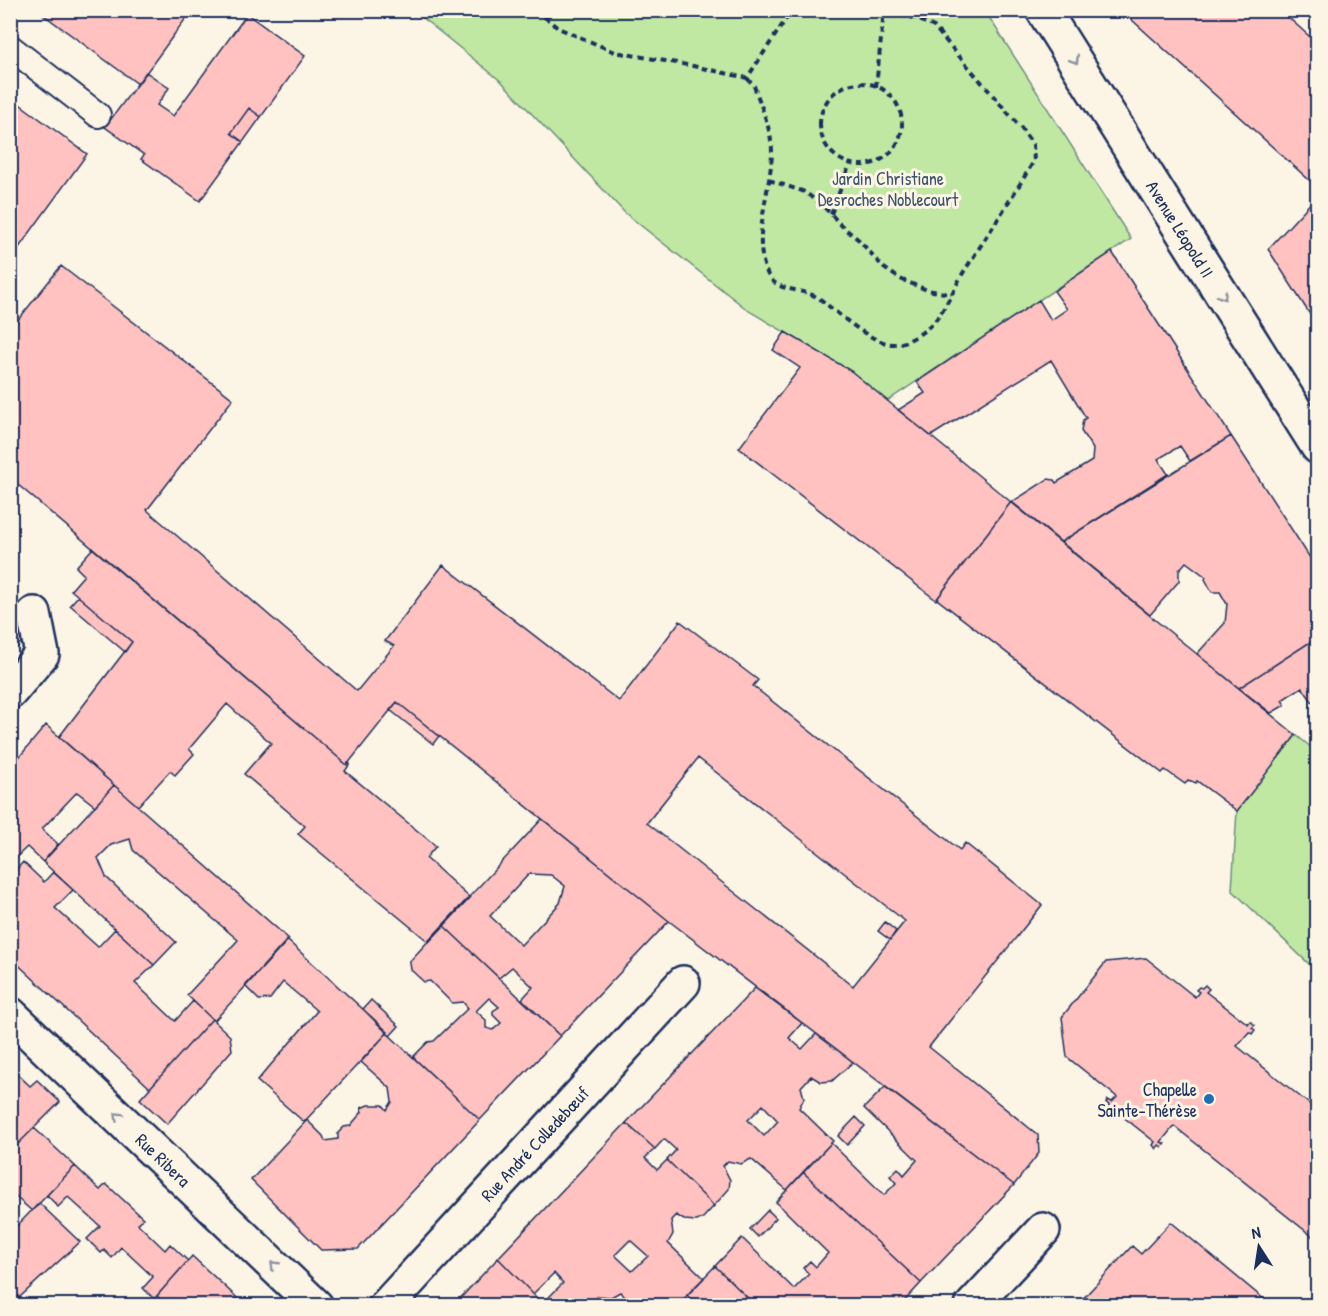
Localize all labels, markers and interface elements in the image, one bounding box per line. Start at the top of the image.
one-way arrow [1067,54,1079,64]
park label: Jardin Christiane Desroches Noblecourt [818,166,959,212]
street label: Avenue Léopold II [1140,176,1220,282]
one-way arrow [1215,290,1227,300]
place label: Chapelle Sainte-Thérèse [1098,1077,1197,1123]
street label: Rue André Colledebœuf [475,1081,595,1207]
marker: Chapelle Sainte-Thérèse [1202,1092,1216,1106]
one-way arrow [114,1113,125,1124]
street label: Rue Ribera [130,1128,196,1192]
north arrow [1229,1217,1289,1277]
text: N [1249,1221,1263,1244]
one-way arrow [270,1261,281,1272]

